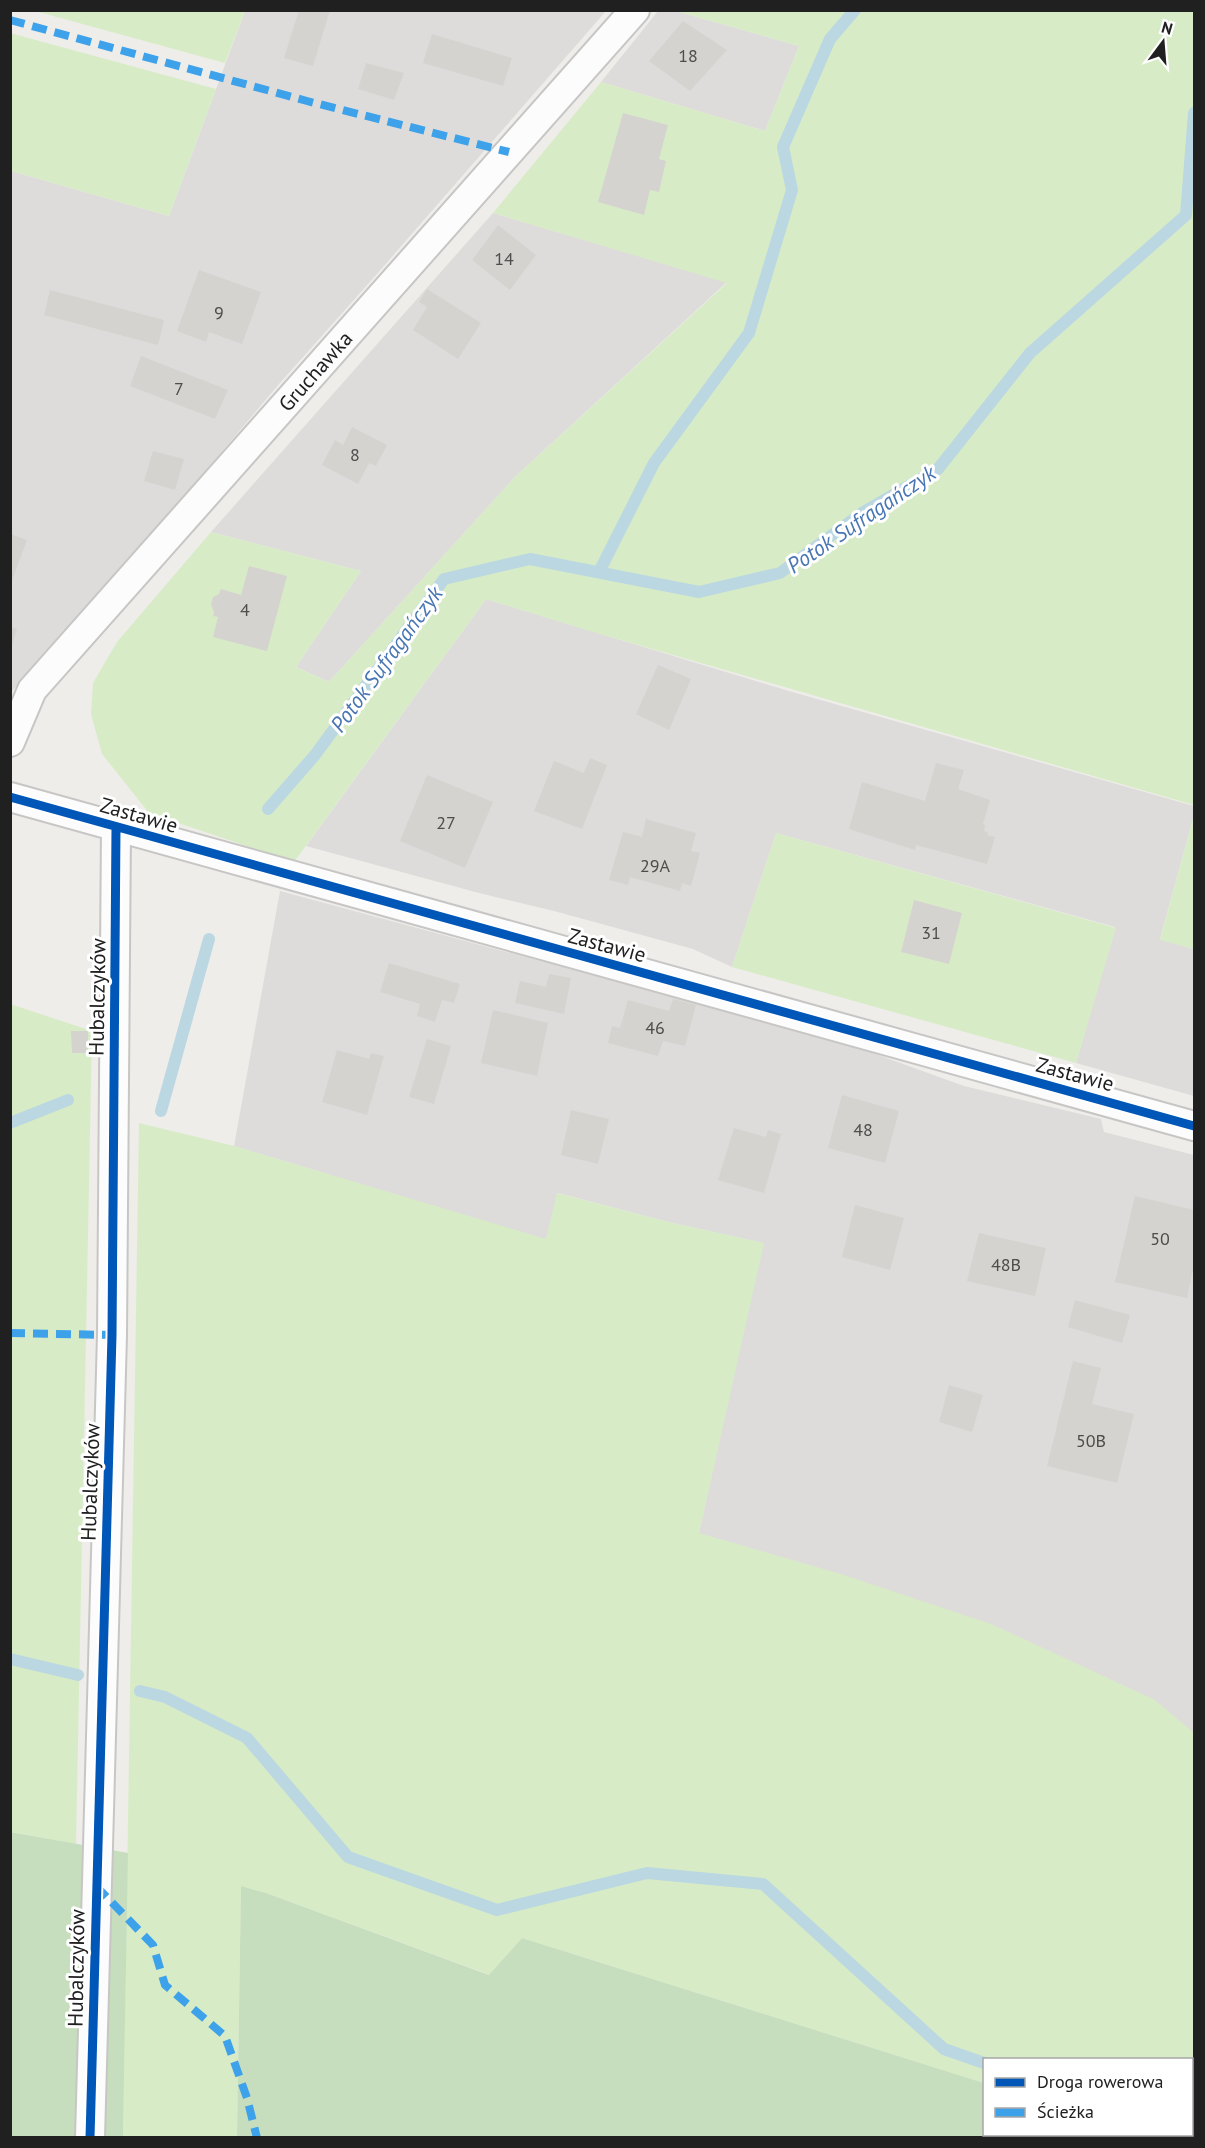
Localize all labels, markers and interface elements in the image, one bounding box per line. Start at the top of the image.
north arrow [1133,12,1193,72]
text: N [1159,17,1175,39]
house number: 18 [678,44,698,67]
house number: 14 [494,247,514,270]
house number: 9 [214,301,224,324]
street label: Gruchawka [272,325,358,417]
house number: 7 [174,377,184,400]
house number: 8 [350,443,360,466]
water label: Potok Sufragańczyk [781,458,942,579]
water label: Potok Sufragańczyk [324,580,449,737]
house number: 4 [240,598,250,621]
street label: Zastawie [97,791,181,839]
house number: 27 [436,811,456,834]
house number: 29A [640,854,671,877]
house number: 31 [921,921,941,944]
street label: Zastawie [565,922,649,968]
street label: Hubalczyków [82,937,112,1056]
house number: 46 [645,1016,665,1039]
street label: Zastawie [1033,1051,1117,1097]
house number: 48 [853,1118,873,1141]
house number: 50 [1150,1227,1170,1250]
house number: 48B [991,1253,1021,1276]
street label: Hubalczyków [74,1422,106,1541]
house number: 50B [1076,1429,1106,1452]
street label: Hubalczyków [61,1908,91,2027]
legend [983,2058,1193,2136]
text: Droga rowerowa [1037,2070,1163,2093]
text: Ścieżka [1037,2100,1094,2123]

